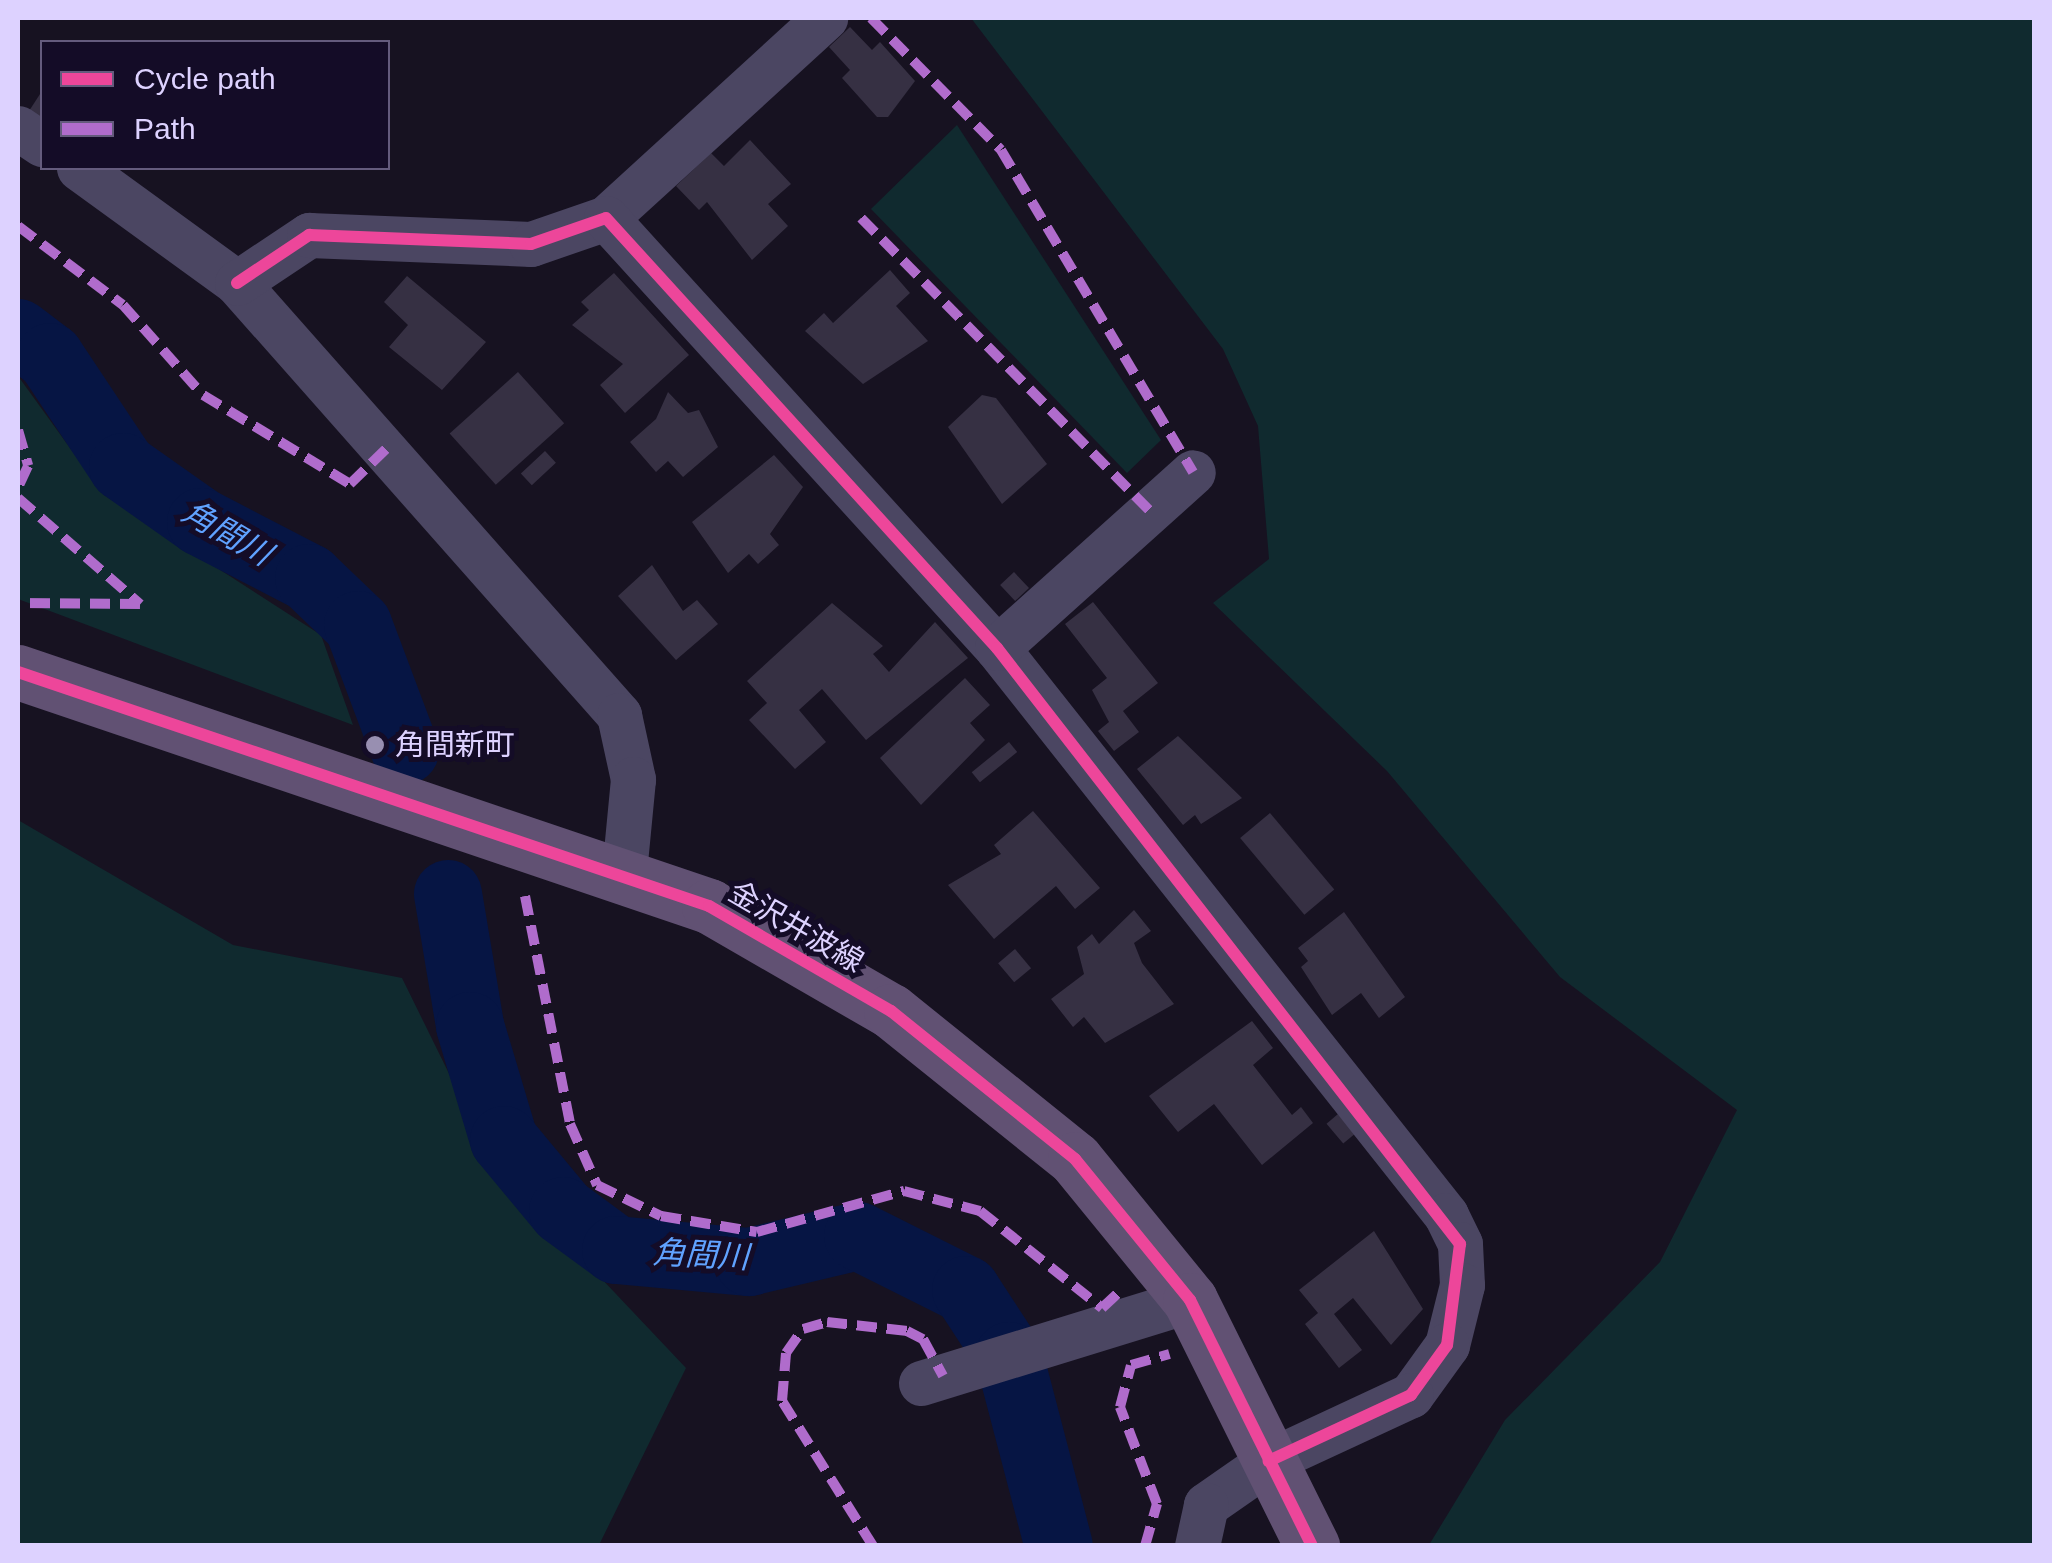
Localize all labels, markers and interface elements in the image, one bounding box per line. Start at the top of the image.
legend [40,40,390,170]
text: Cycle path [134,62,276,95]
text: Path [134,112,196,145]
water label: 角間川 [176,492,278,574]
place label: 角間新町 [395,727,515,763]
marker: 角間新町 [364,734,386,756]
street label: 金沢井波線 [722,874,870,980]
water label: 角間川 [652,1233,750,1277]

